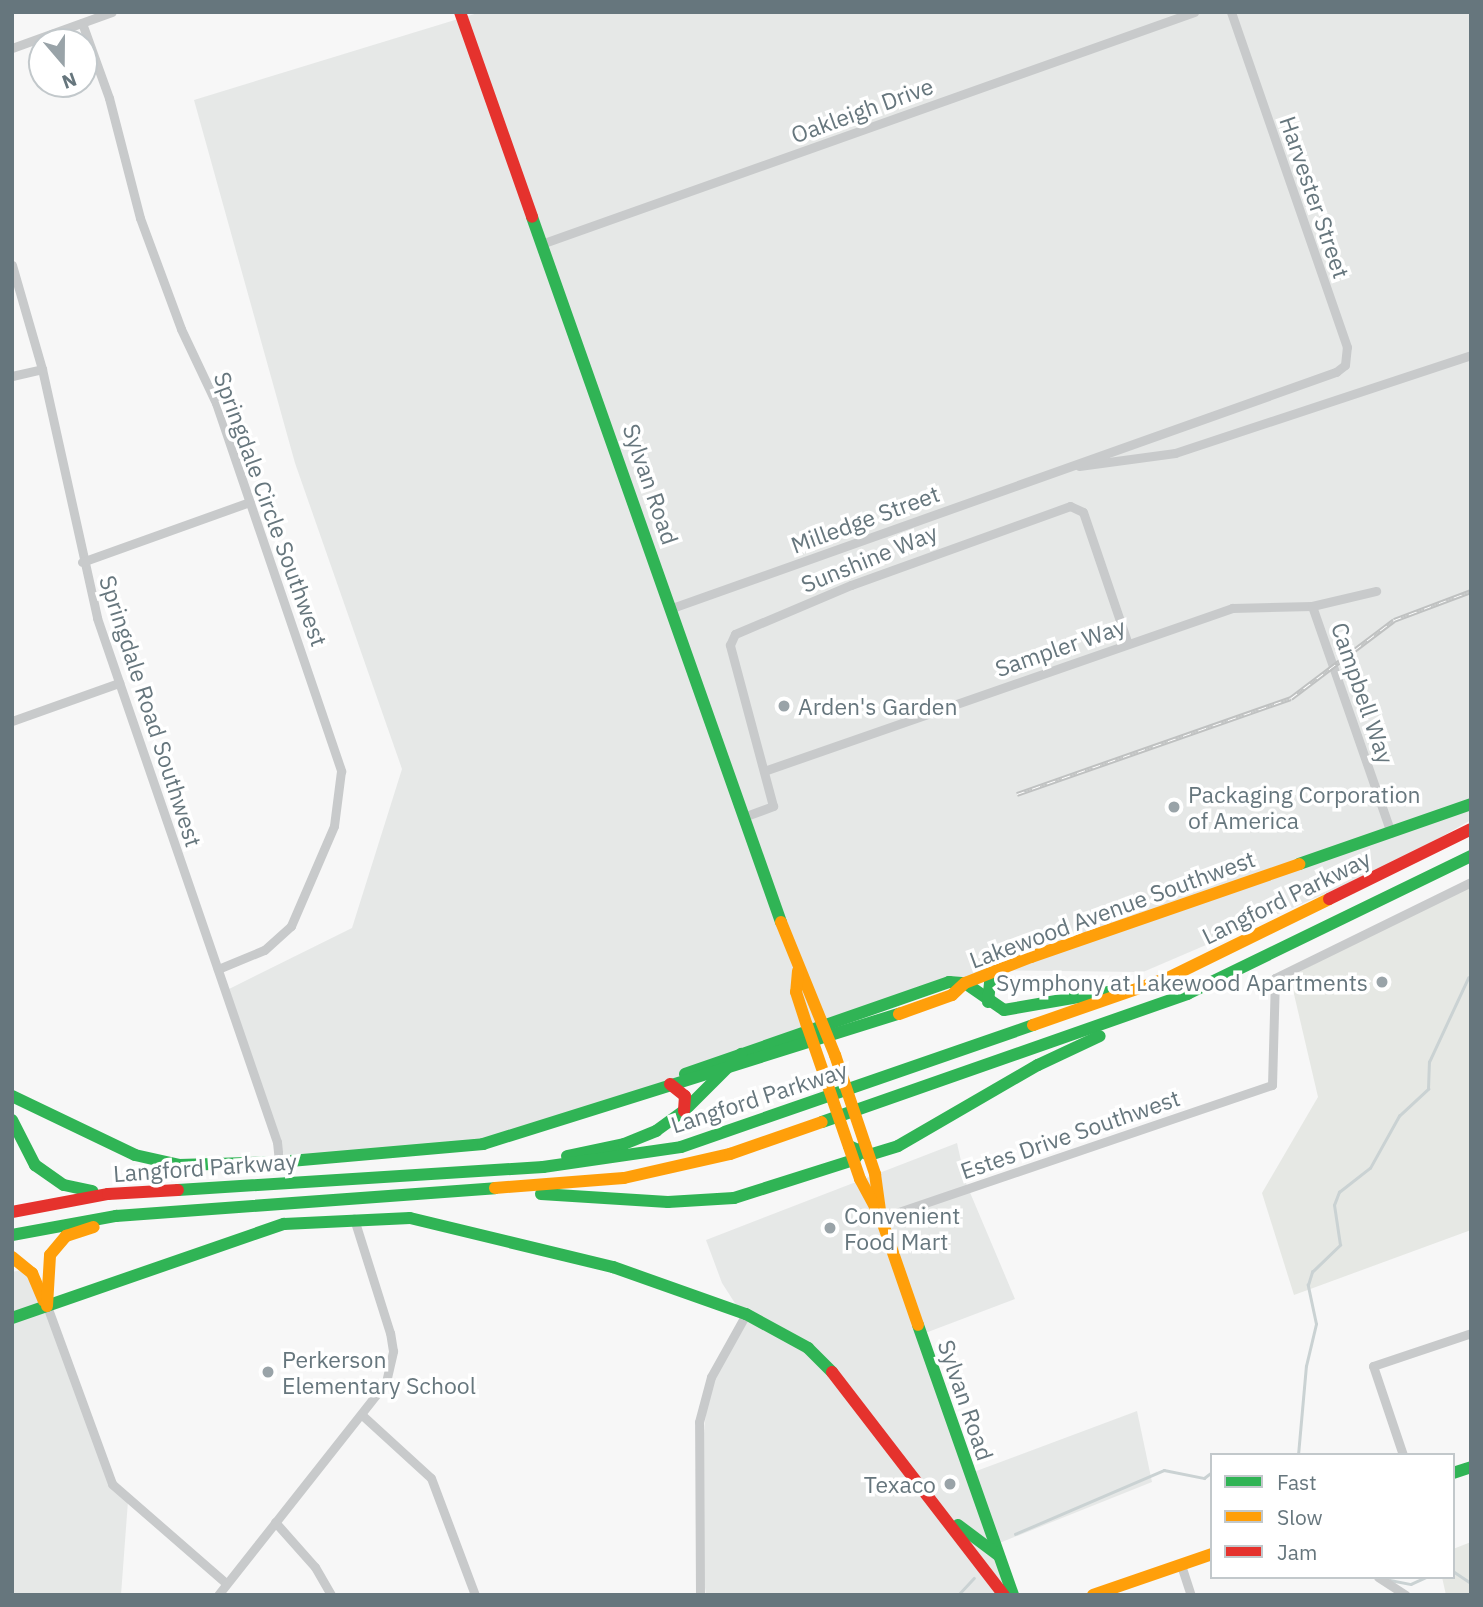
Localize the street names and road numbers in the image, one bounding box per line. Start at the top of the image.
street label: Oakleigh Drive [787,71,937,149]
street label: Harvester Street [1274,112,1356,282]
street label: Springdale Circle Southwest [208,368,334,650]
street label: Sylvan Road [618,420,684,548]
street label: Milledge Street [787,479,943,559]
street label: Sunshine Way [797,518,941,598]
street label: Springdale Road Southwest [94,572,208,850]
street label: Sampler Way [991,612,1129,682]
street label: Campbell Way [1326,619,1400,767]
street label: Lakewood Avenue Southwest [965,844,1259,974]
street label: Langford Parkway [1197,844,1375,950]
street label: Langford Parkway [667,1055,851,1139]
street label: Estes Drive Southwest [957,1083,1183,1185]
street label: Langford Parkway [112,1147,298,1187]
street label: Sylvan Road [933,1336,999,1464]

